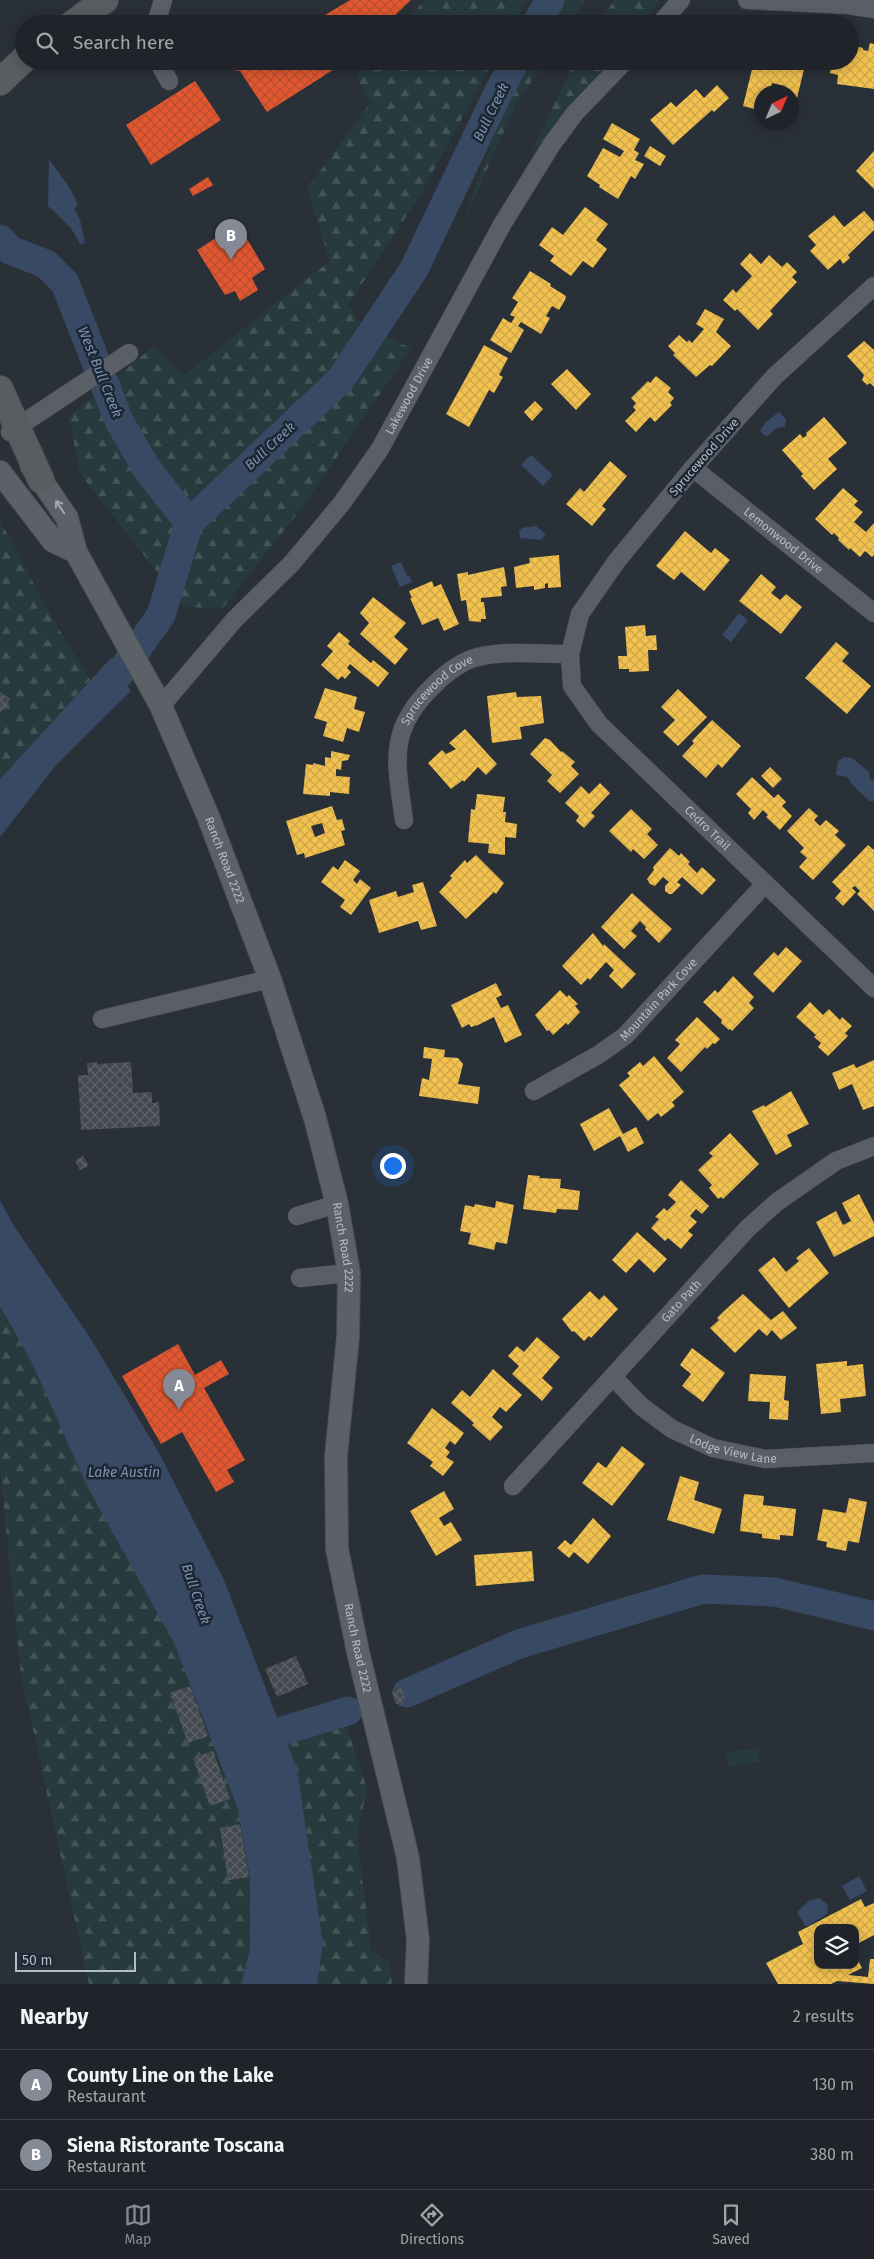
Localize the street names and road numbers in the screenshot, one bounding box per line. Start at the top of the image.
street label: Lakewood Drive [382,354,436,437]
street label: Sprucewood Drive [666,415,742,499]
street label: Lemonwood Drive [741,504,826,577]
street label: Sprucewood Cove [398,652,475,727]
street label: Cedro Trail [682,803,734,854]
street label: Ranch Road 2222 [202,815,248,905]
street label: Mountain Park Cove [617,955,700,1044]
street label: Ranch Road 2222 [330,1201,356,1293]
street label: Gato Path [658,1277,704,1325]
street label: Lodge View Lane [687,1431,777,1466]
street label: Ranch Road 2222 [341,1602,375,1694]

